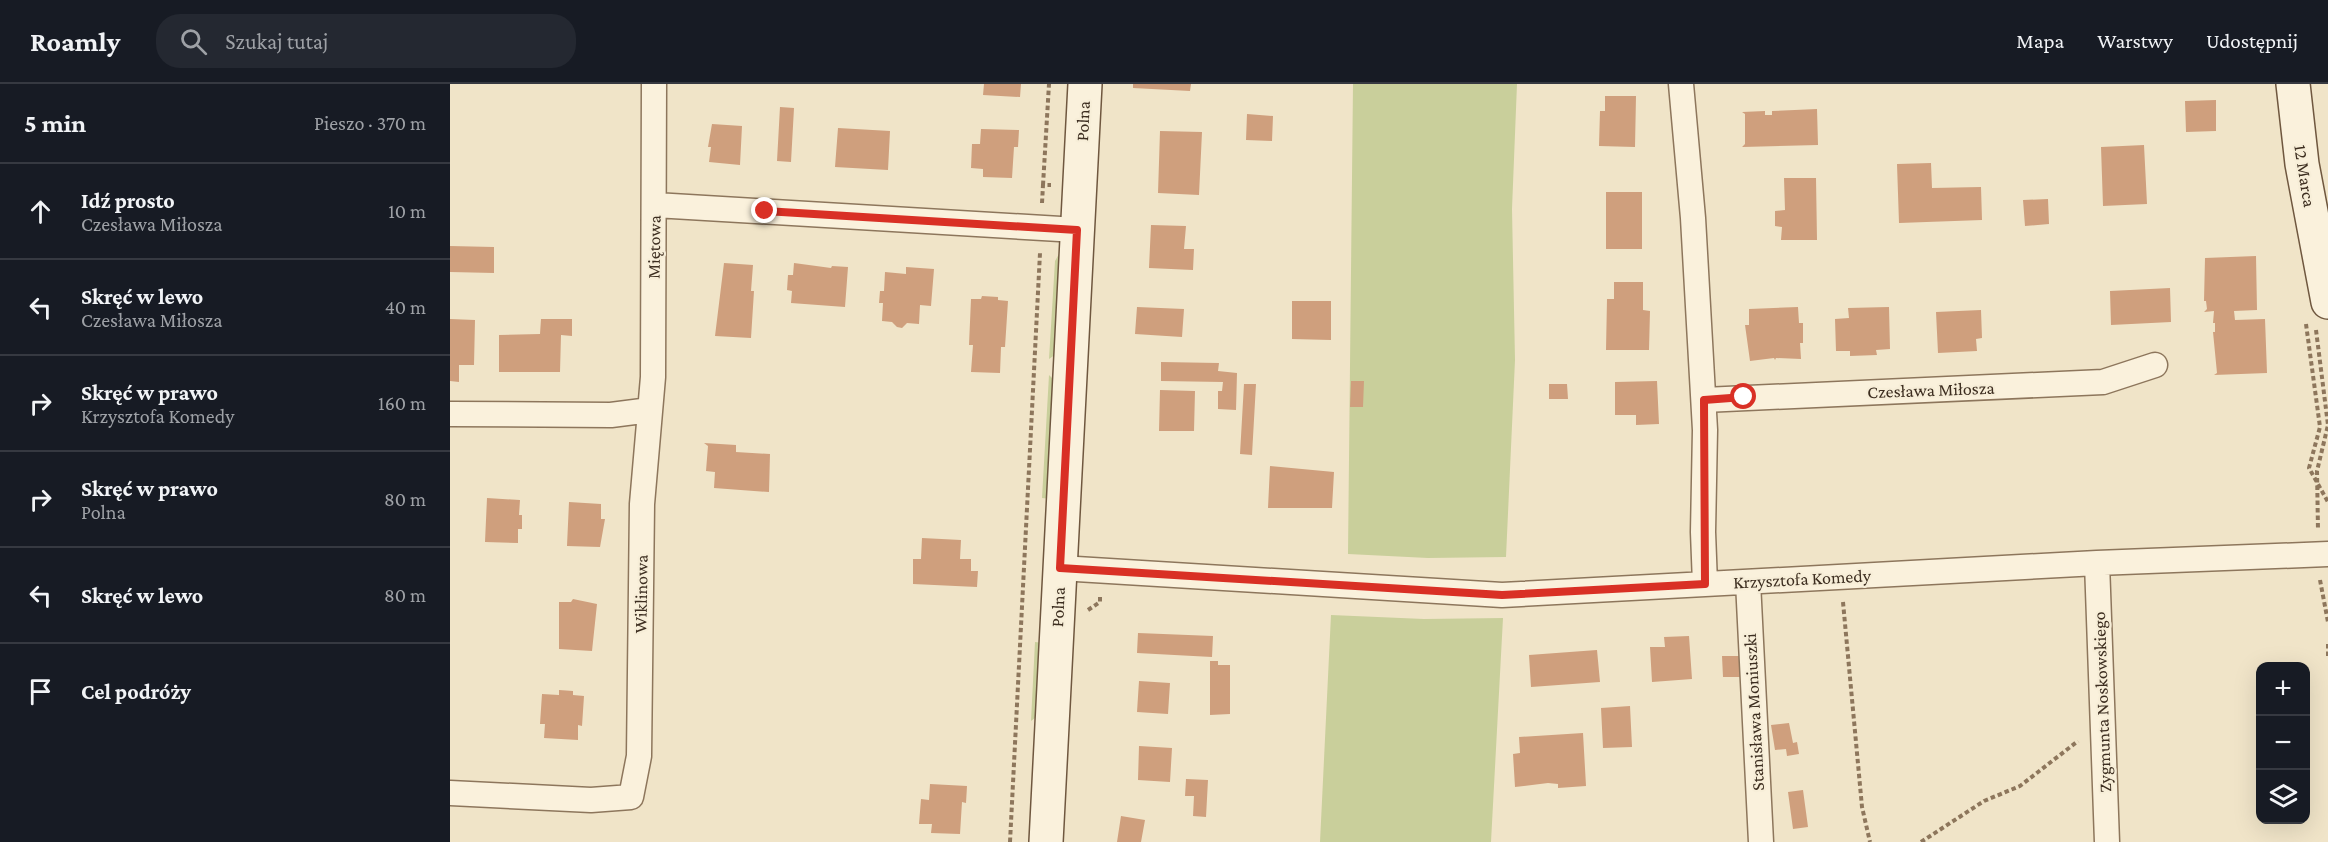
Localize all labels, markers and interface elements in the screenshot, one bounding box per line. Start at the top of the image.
search box [156,14,576,68]
icon: search [177,25,210,58]
text: Roamly [30,26,120,57]
text: Szukaj tutaj [225,29,328,54]
text: Mapa [2016,29,2064,53]
text: Warstwy [2097,29,2173,53]
text: Udostępnij [2206,29,2298,53]
street label: Polna [1072,100,1094,142]
text: 5 min [24,109,86,138]
text: Pieszo · 370 m [314,112,426,134]
street label: 12 Marca [2290,143,2320,209]
text: Idź prosto [81,188,175,213]
icon: ahead [24,195,57,228]
route end [751,197,777,223]
text: 10 m [388,200,426,222]
text: Czesława Miłosza [81,213,222,235]
street label: Miętowa [643,215,665,279]
text: Skręć w lewo [81,284,203,309]
icon: left [24,291,57,324]
text: 40 m [385,296,426,318]
text: Czesława Miłosza [81,309,222,331]
street label: Czesława Miłosza [1867,378,1995,402]
text: Skręć w prawo [81,380,218,405]
route start [1730,383,1756,409]
icon: right [24,387,57,420]
text: 160 m [378,392,426,414]
text: Krzysztofa Komedy [81,405,234,427]
text: Skręć w prawo [81,476,218,501]
icon: right [24,483,57,516]
text: 80 m [384,488,426,510]
text: Polna [81,501,126,523]
street label: Wiklinowa [630,554,652,634]
street label: Krzysztofa Komedy [1733,565,1872,593]
icon: left [24,579,57,612]
text: Skręć w lewo [81,583,203,608]
text: 80 m [384,584,426,606]
street label: Polna [1047,586,1069,628]
street label: Zygmunta Noskowskiego [2089,611,2115,793]
street label: Stanisława Moniuszki [1740,632,1768,791]
map controls [2256,662,2310,824]
button: + [2256,662,2310,716]
icon: arrive [24,675,57,708]
text: Cel podróży [81,679,191,704]
button: − [2256,716,2310,770]
button: layers [2256,770,2310,824]

